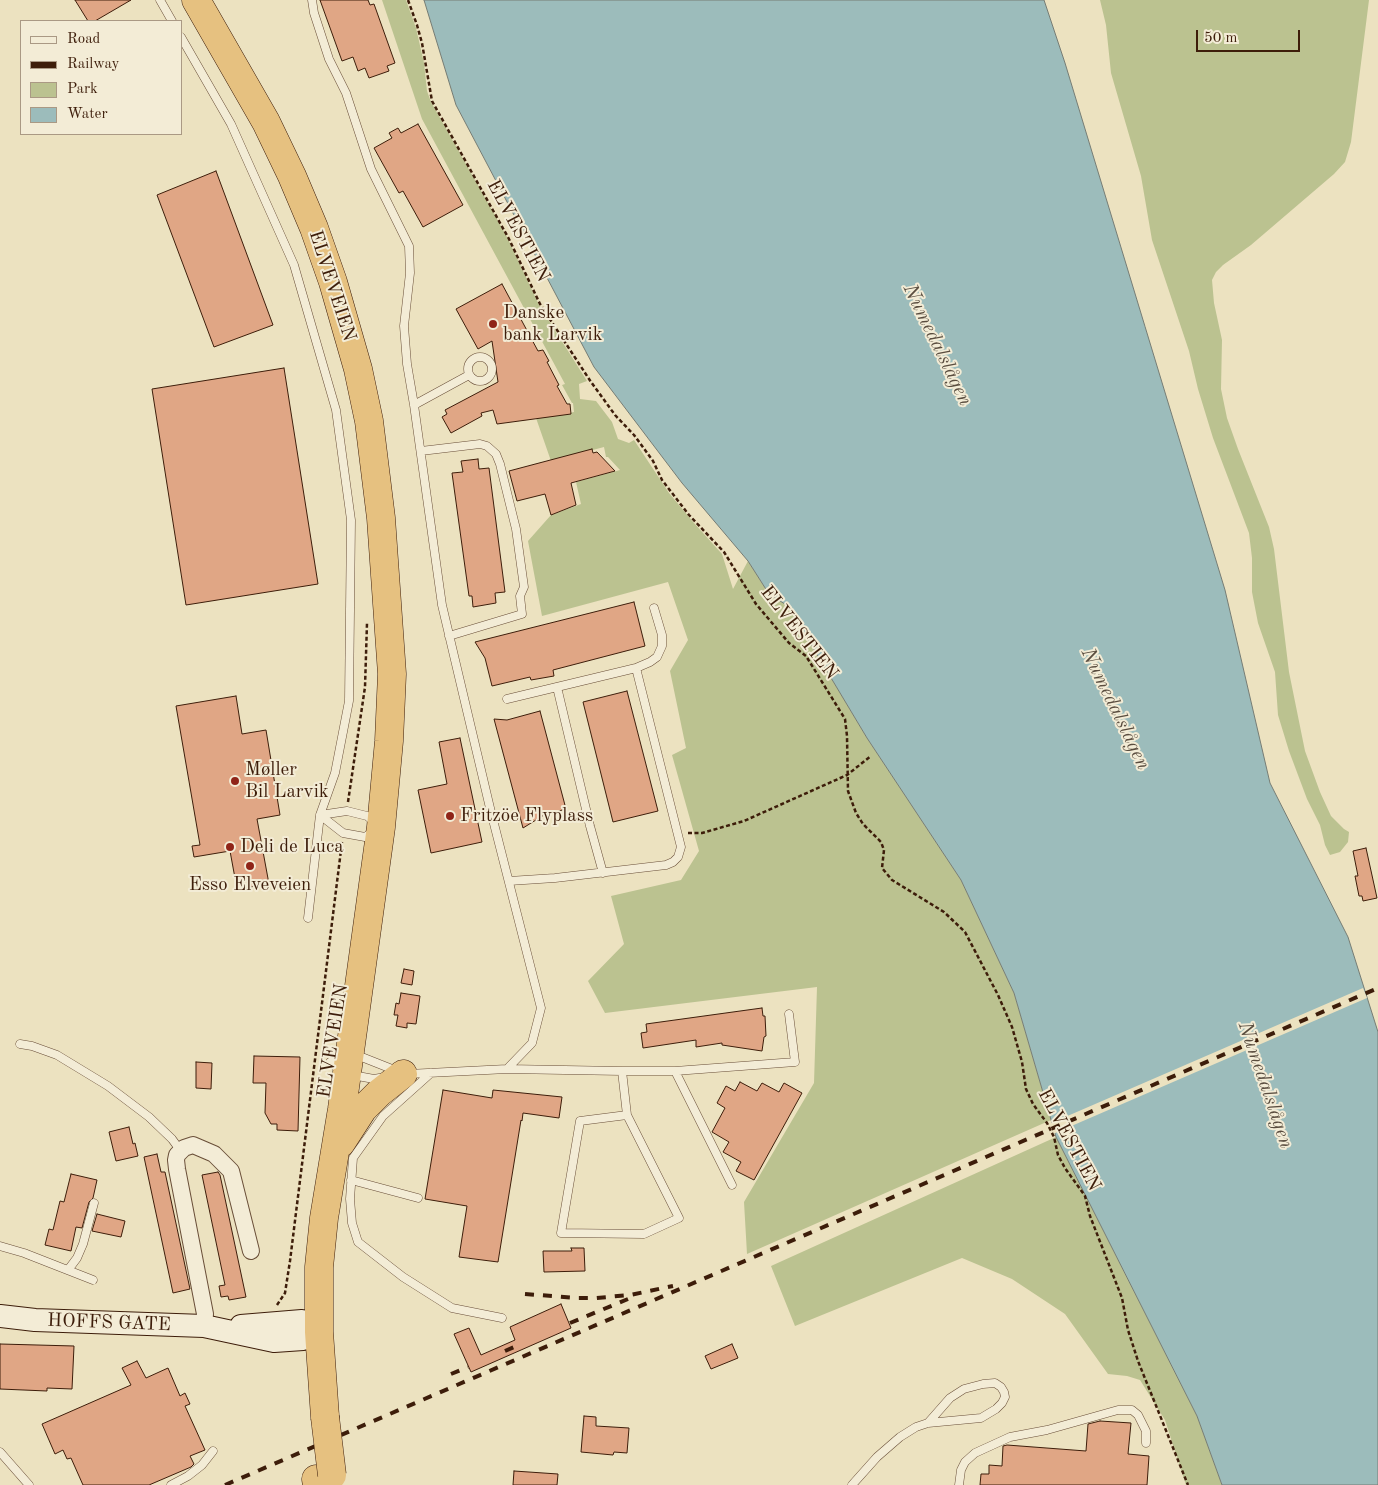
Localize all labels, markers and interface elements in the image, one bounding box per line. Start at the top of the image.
legend [20,20,182,135]
scale bar [1198,20,1302,52]
text: 50 m [1204,31,1238,46]
text: Road [67,32,100,47]
text: Railway [67,57,120,72]
text: Park [67,82,98,97]
text: Water [67,107,108,122]
street label: ELVESTIEN [481,176,555,286]
street label: ELVEVEIEN [303,228,361,344]
water label: Numedalslågen [897,280,977,410]
place label: Danske bank Larvik [503,302,603,346]
marker: Danske bank Larvik [487,318,499,330]
street label: ELVESTIEN [755,581,843,685]
water label: Numedalslågen [1075,644,1155,774]
place label: Møller Bil Larvik [245,759,329,803]
marker: Møller Bil Larvik [229,775,241,787]
place label: Fritzöe Flyplass [460,805,593,827]
marker: Fritzöe Flyplass [444,810,456,822]
place label: Deli de Luca [240,836,344,858]
marker: Deli de Luca [224,841,236,853]
marker: Esso Elveveien [244,860,256,872]
place label: Esso Elveveien [189,874,311,896]
street label: ELVEVEIEN [313,982,353,1100]
water label: Numedalslågen [1232,1018,1298,1152]
street label: ELVESTIEN [1032,1085,1106,1195]
street label: HOFFS GATE [47,1309,171,1337]

